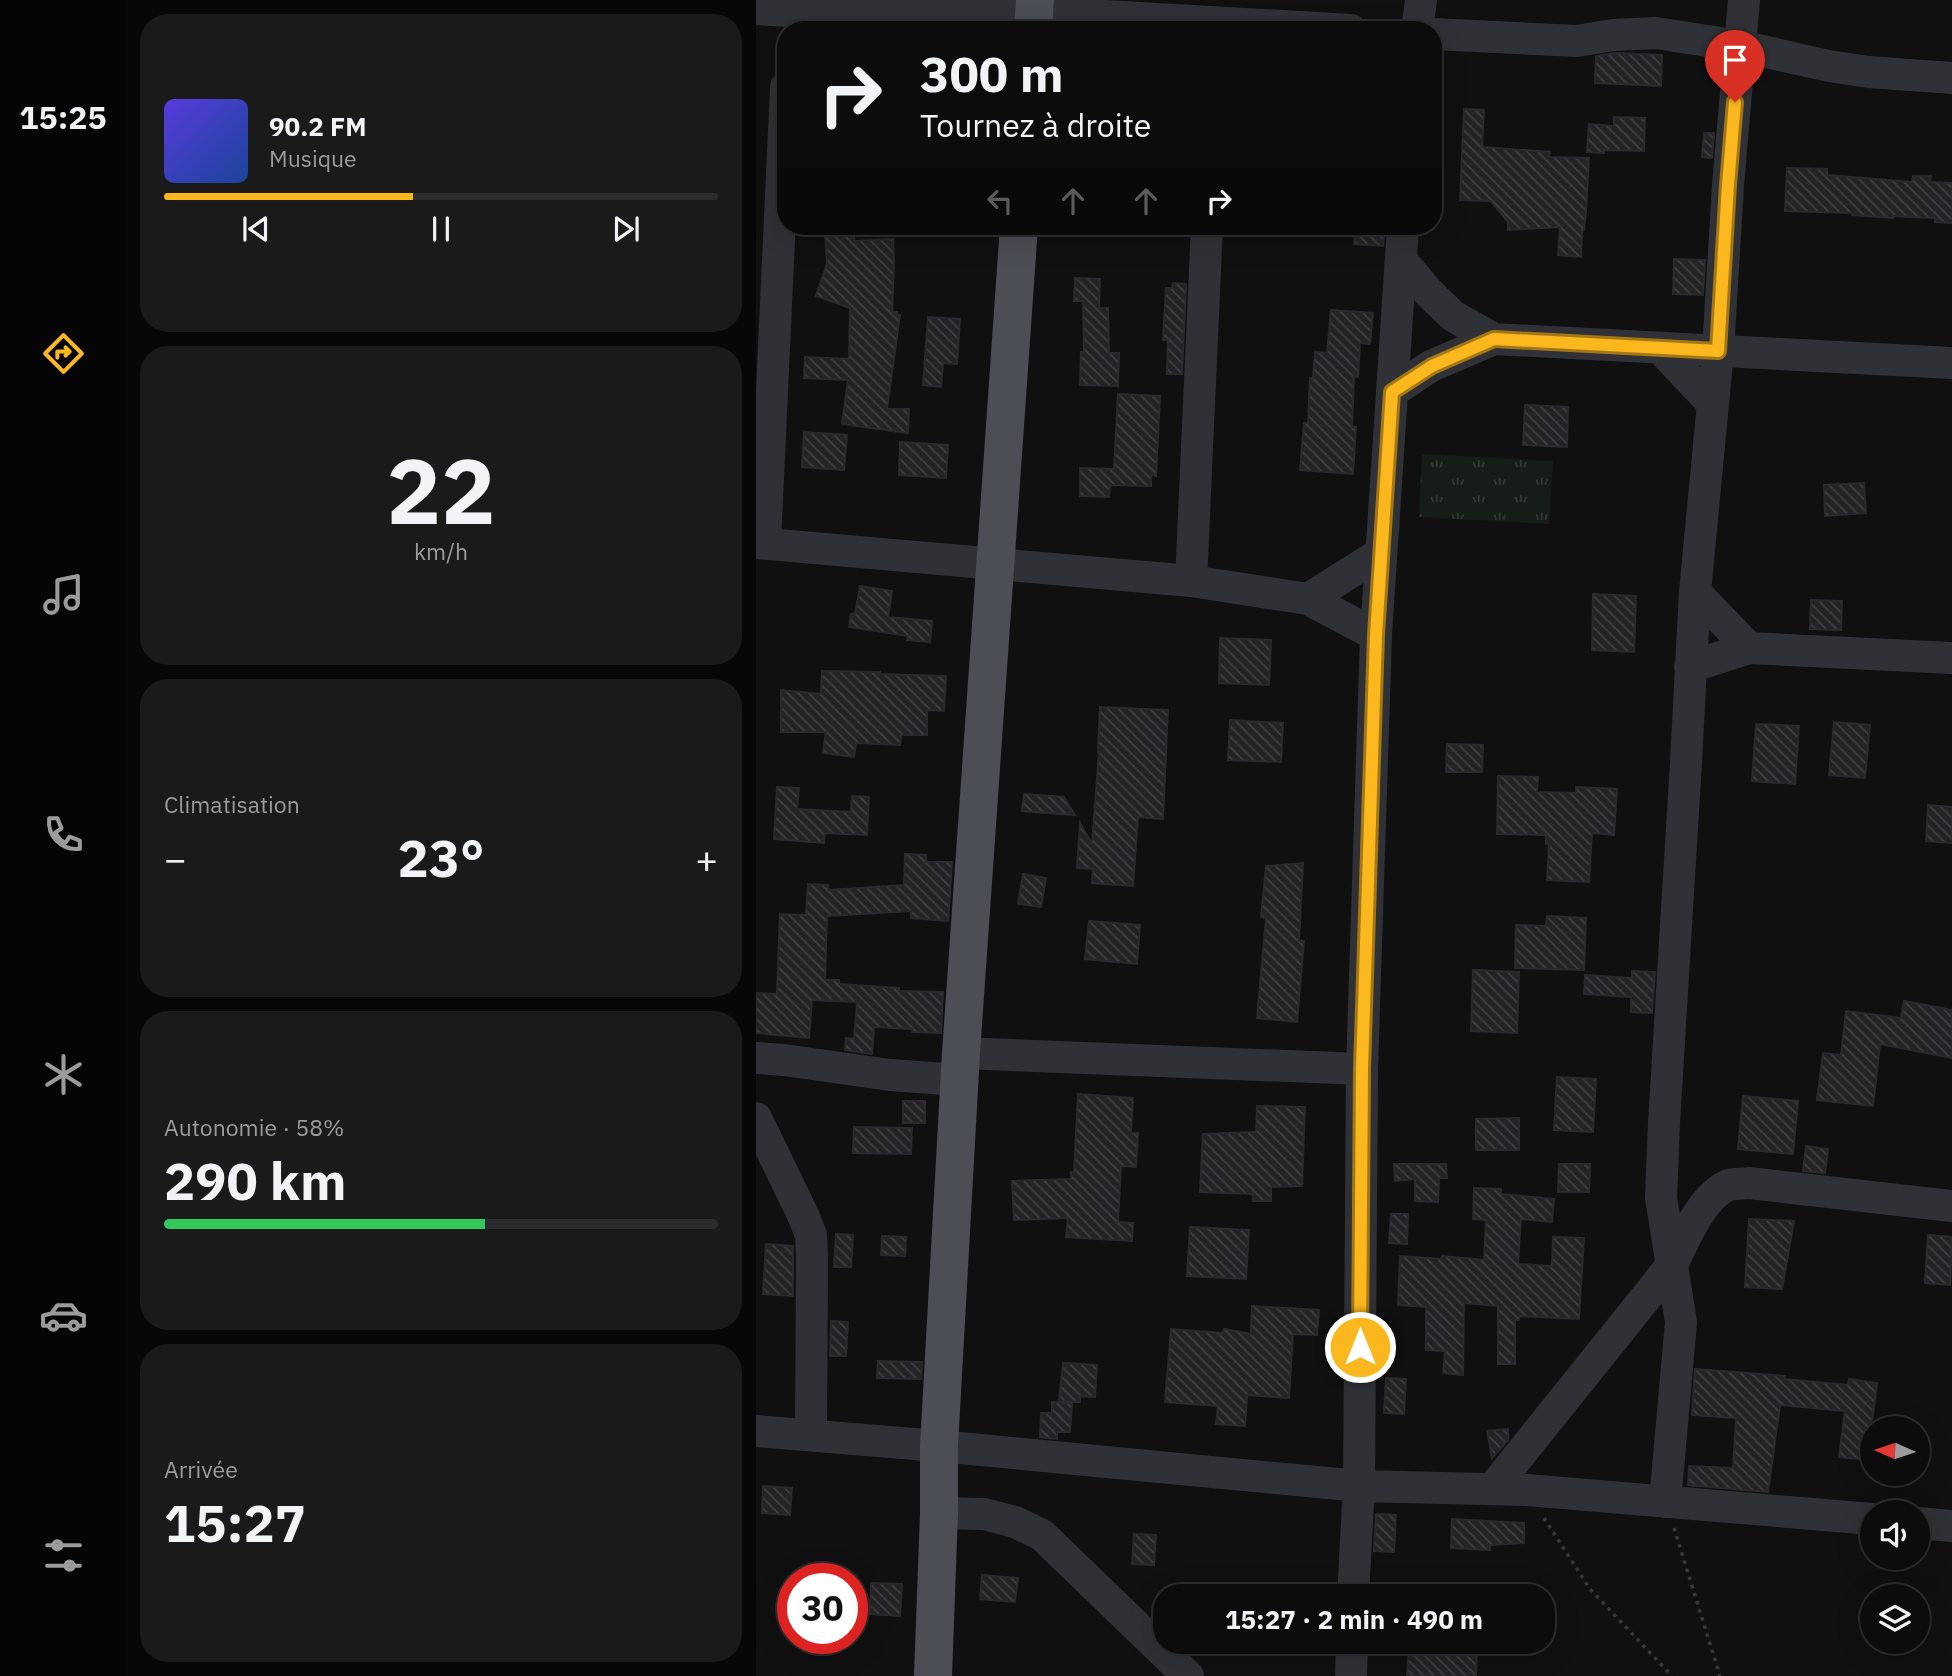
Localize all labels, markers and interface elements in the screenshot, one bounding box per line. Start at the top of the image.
pin [1705,30,1765,102]
icon: arrive [1716,41,1754,79]
text: 300 m [920,42,1064,105]
icon: right [805,49,896,140]
text: 15:25 [19,96,107,138]
text: Tournez à droite [920,104,1151,146]
text: 90.2 FM [269,109,367,143]
text: Musique [269,143,357,173]
icon: left [981,182,1019,220]
icon: ahead [1054,182,1092,220]
icon: ahead [1127,182,1165,220]
icon: right [1200,182,1238,220]
icon: previous [237,210,275,248]
icon: pause [422,210,460,248]
icon: next [607,210,645,248]
icon: directions [39,329,88,378]
text: 22 [386,431,496,549]
text: km/h [414,536,468,566]
icon: music [39,570,88,619]
text: Climatisation [164,789,300,819]
icon: phone [39,810,88,859]
text: 23° [398,824,484,891]
text: − [164,834,187,883]
text: + [695,834,718,883]
icon: climate [39,1050,88,1099]
text: Autonomie · 58% [164,1112,344,1142]
text: 290 km [164,1147,346,1214]
icon: car [39,1291,88,1340]
position arrow [1323,1310,1397,1384]
north arrow [1860,1416,1930,1486]
map controls [1860,1416,1930,1654]
text: Arrivée [164,1454,238,1484]
text: 15:27 [164,1489,306,1556]
button: sound [1860,1500,1930,1570]
icon: filters [39,1531,88,1580]
speed limit sign: 30 [777,1563,868,1654]
button: layers [1860,1584,1930,1654]
text: 15:27 · 2 min · 490 m [1225,1602,1483,1636]

